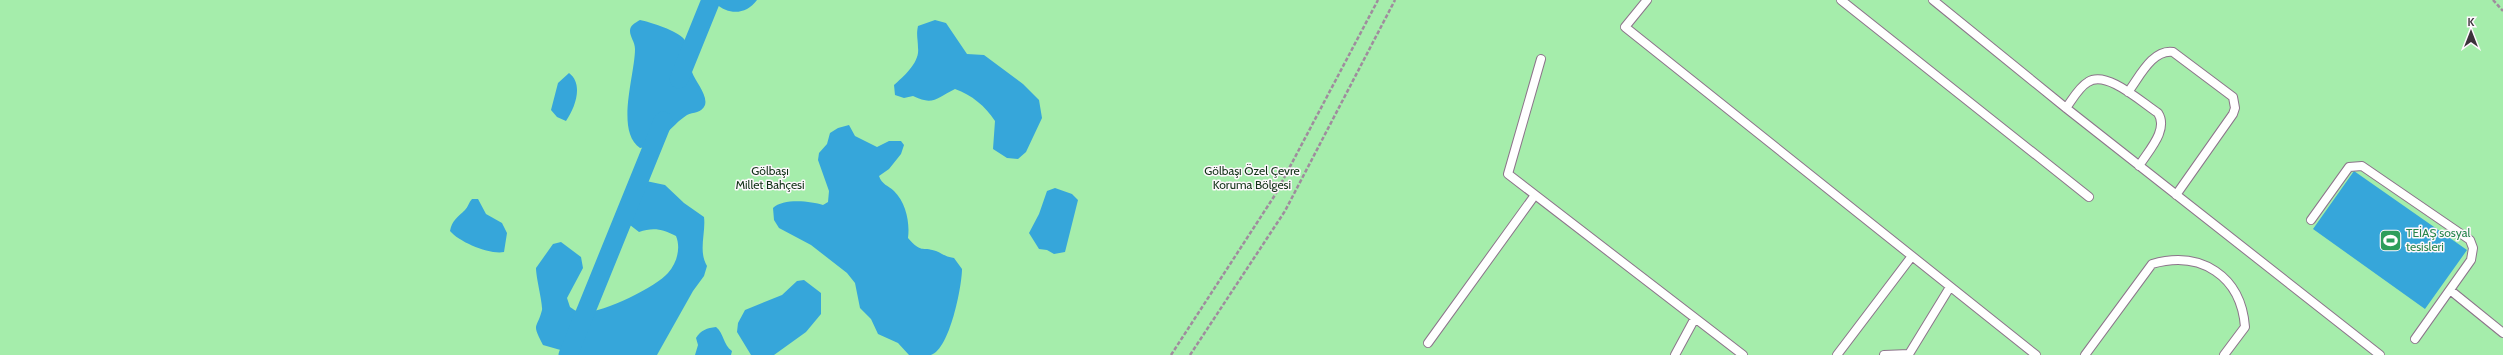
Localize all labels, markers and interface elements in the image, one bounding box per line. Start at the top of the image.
north arrow [2451,12,2491,52]
text: K [2468,15,2475,29]
park label: Gölbaşı Millet Bahçesi [735,163,805,192]
park label: Gölbaşı Özel Çevre Koruma Bölgesi [1204,163,1300,192]
place label: TEİAŞ sosyal tesisleri [2406,225,2470,254]
sports icon: TEİAŞ sosyal tesisleri [2377,227,2403,253]

